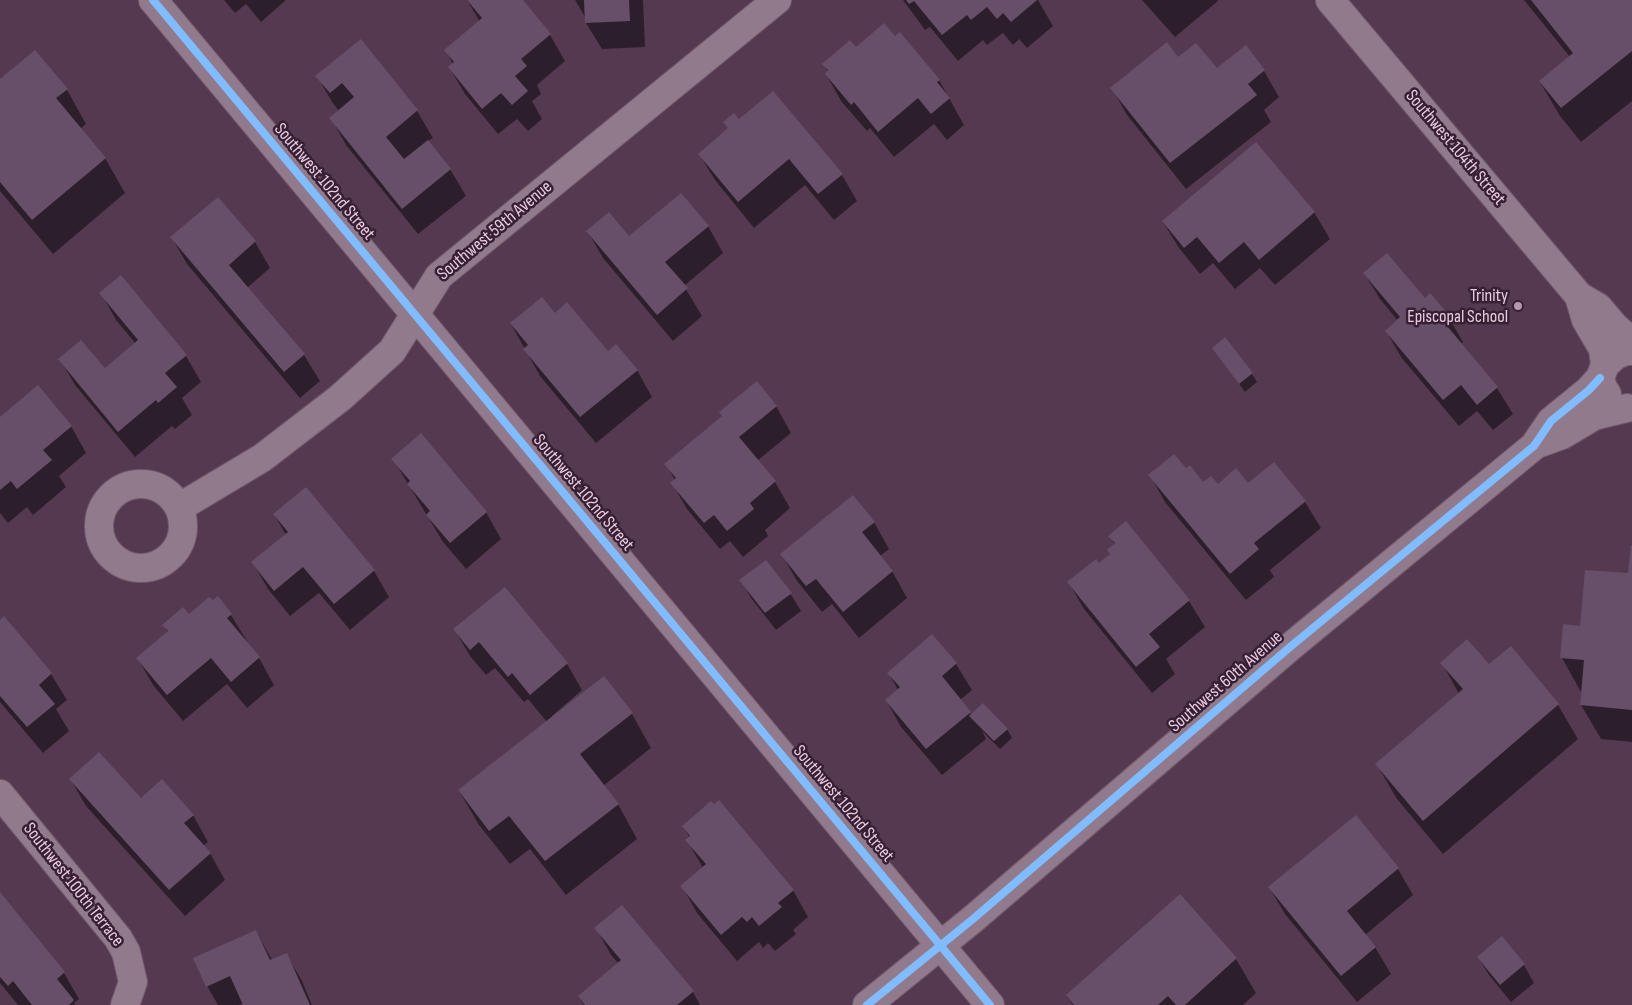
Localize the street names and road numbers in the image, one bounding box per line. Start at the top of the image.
street label: Southwest 104th Street [1400,86,1510,210]
street label: Southwest 102nd Street [269,119,379,245]
street label: Southwest 59th Avenue [433,177,557,285]
street label: Southwest 102nd Street [528,430,638,556]
street label: Southwest 60th Avenue [1165,627,1287,737]
street label: Southwest 102nd Street [788,741,898,867]
street label: Southwest 100th Terrace [18,819,128,951]

